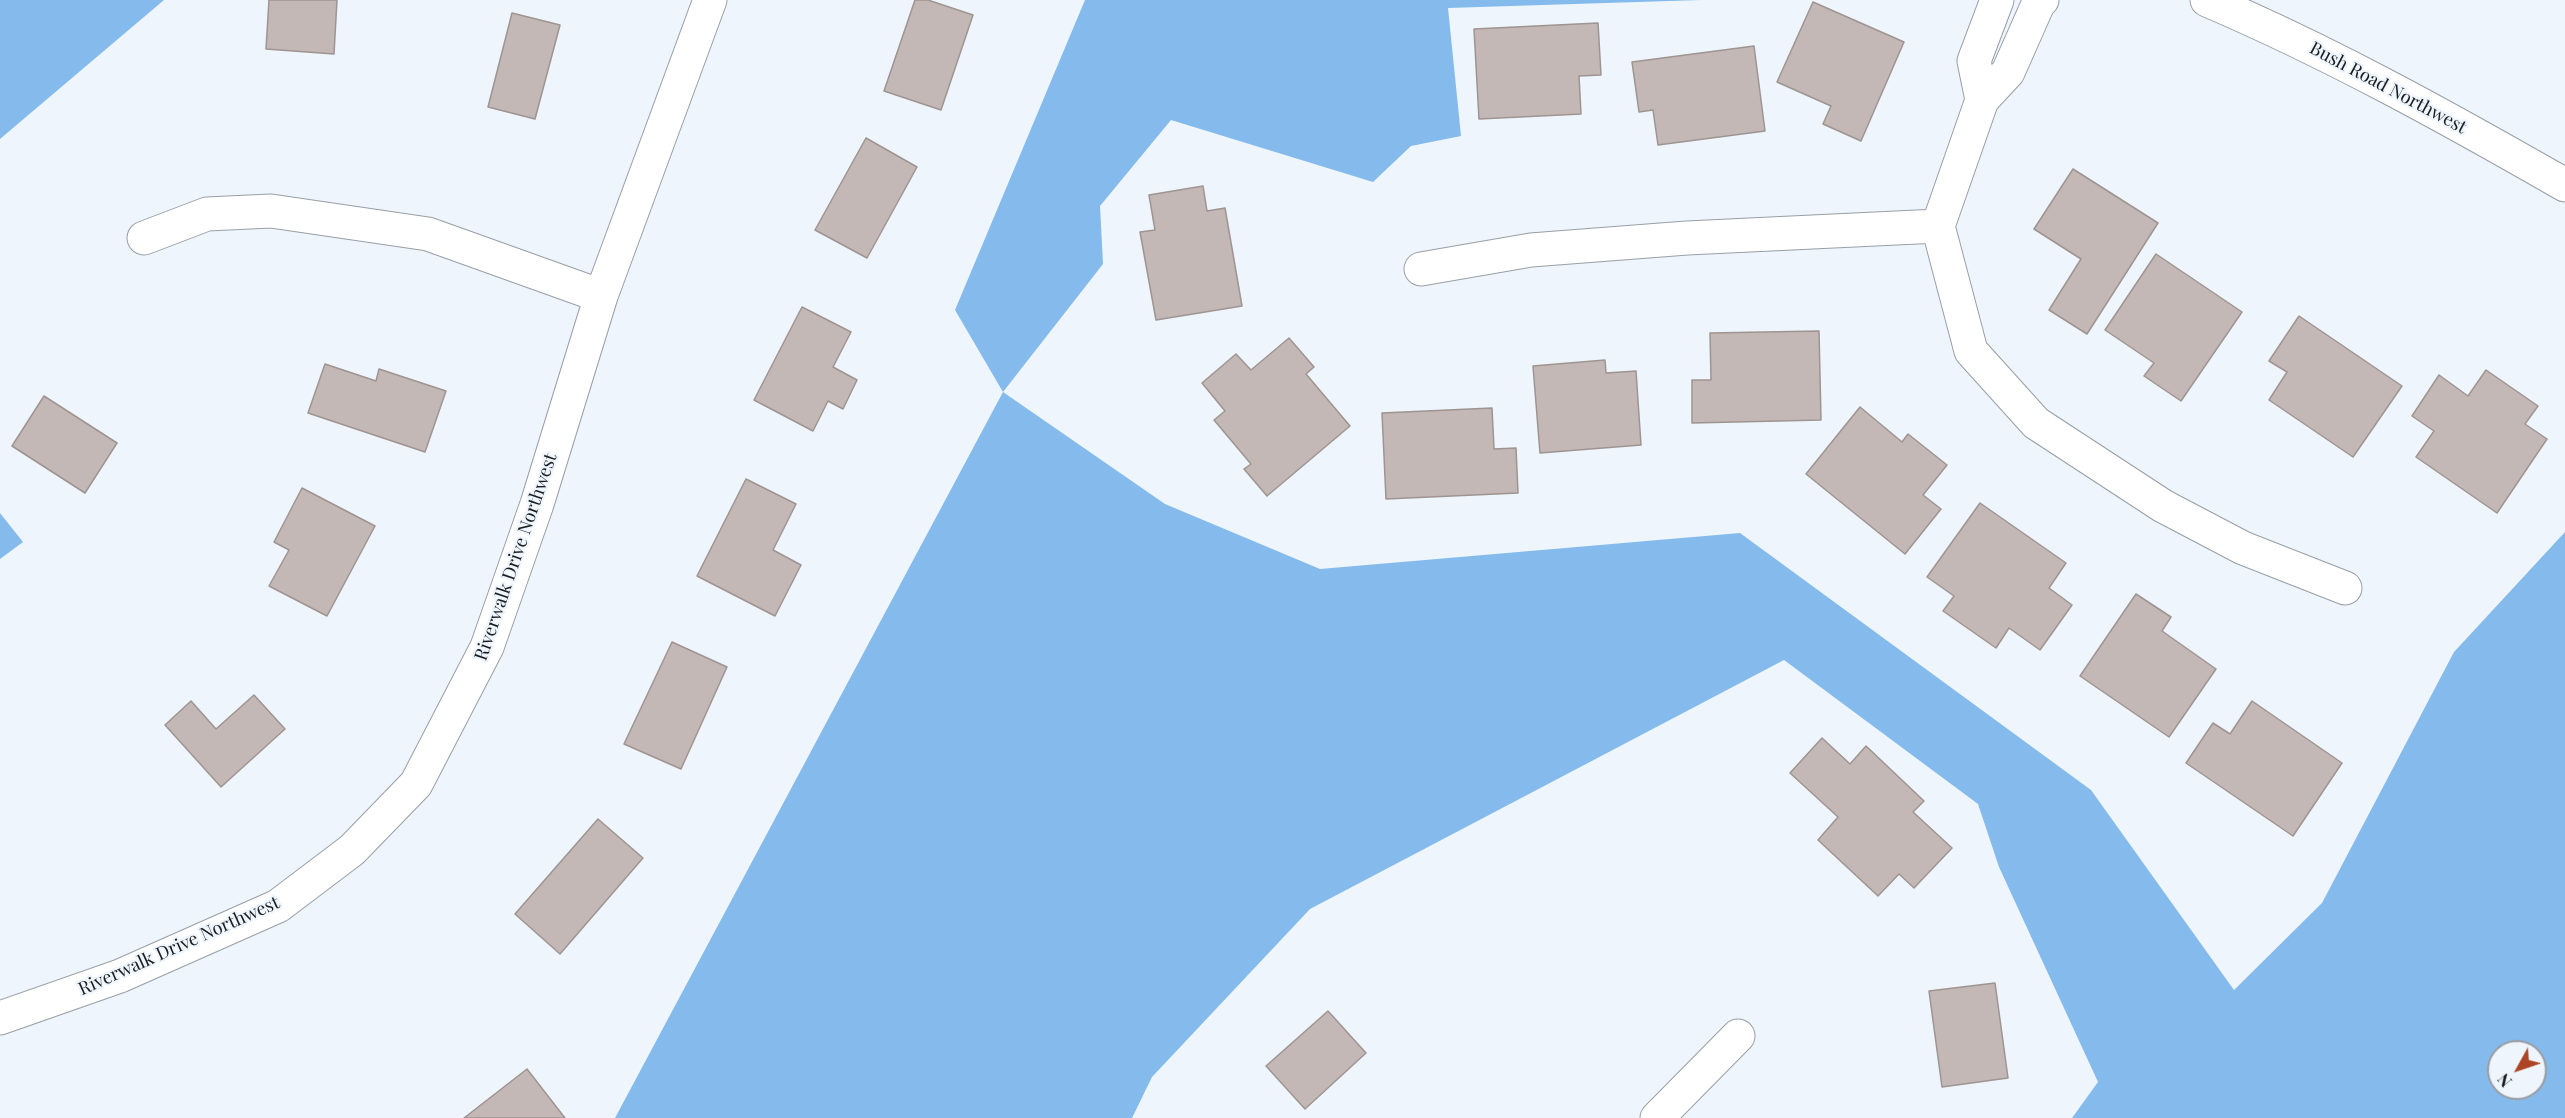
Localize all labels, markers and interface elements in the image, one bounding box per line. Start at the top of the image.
street label: Bush Road Northwest [2306,38,2470,138]
street label: Riverwalk Drive Northwest [470,451,562,663]
street label: Riverwalk Drive Northwest [75,892,283,1000]
north arrow [2487,1040,2547,1100]
text: N [2493,1069,2516,1092]

